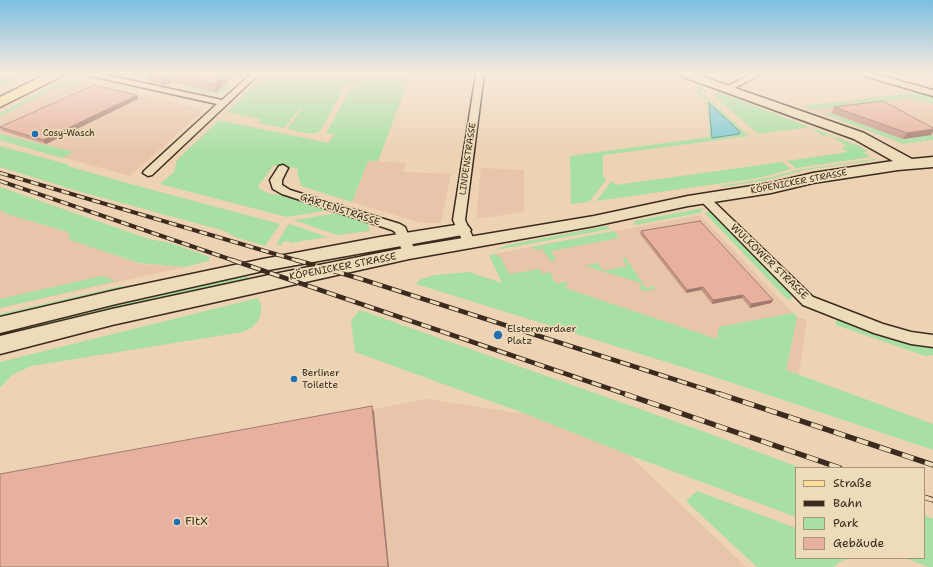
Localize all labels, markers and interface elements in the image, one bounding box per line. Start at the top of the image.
street label: LINDENSTRASSE [458,122,478,196]
marker: Cosy-Wasch [30,129,40,139]
place label: Cosy-Wasch [43,129,95,139]
street label: KÖPENICKER STRASSE [750,167,848,197]
street label: GARTENSTRASSE [298,191,382,229]
street label: WULKOWER STRASSE [728,222,810,302]
street label: KÖPENICKER STRASSE [288,251,398,283]
place label: Elsterwerdaer Platz [507,323,576,346]
marker: Elsterwerdaer Platz [492,329,504,341]
place label: Berliner Toilette [302,367,340,390]
marker: Berliner Toilette [289,374,299,384]
legend [795,467,925,559]
text: Straße [833,475,872,491]
text: Bahn [833,495,862,511]
place label: FitX [185,515,208,529]
text: Park [833,515,859,531]
marker: FitX [172,517,182,527]
text: Gebäude [833,535,884,551]

